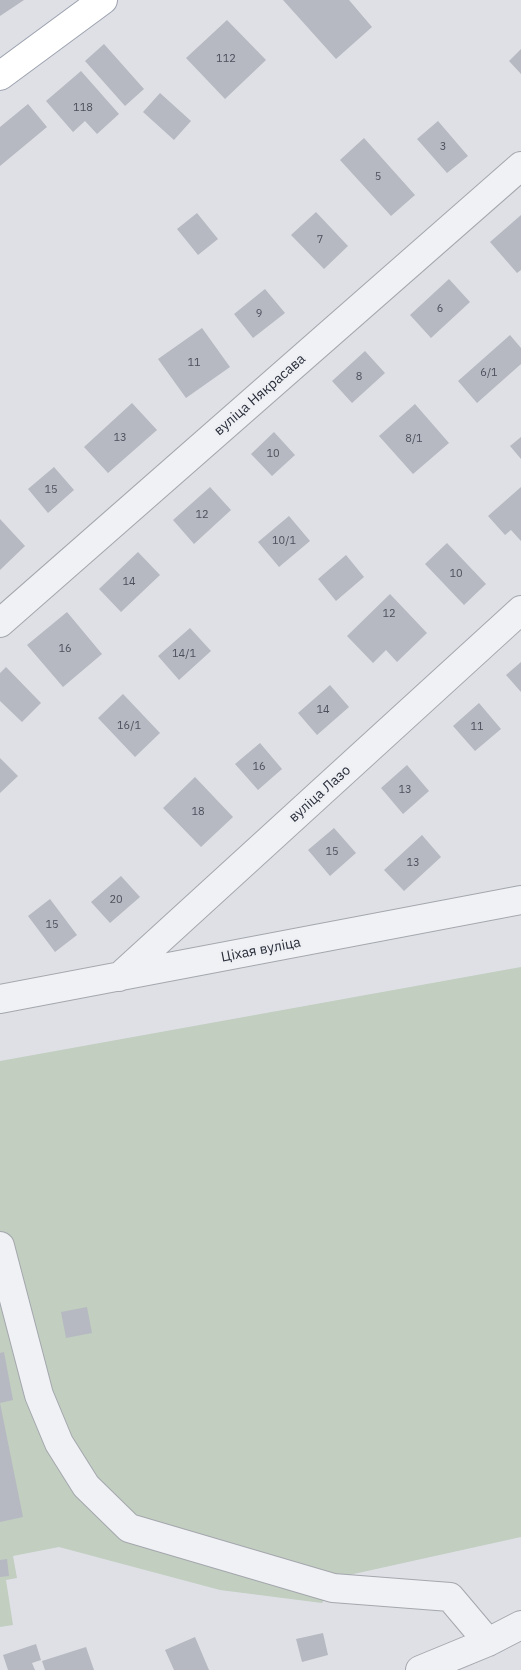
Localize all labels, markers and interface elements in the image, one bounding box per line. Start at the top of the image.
house number: 112 [216,52,236,66]
house number: 118 [73,101,93,115]
house number: 3 [440,140,446,154]
house number: 5 [375,170,381,184]
house number: 7 [317,233,323,247]
house number: 6 [437,302,443,316]
house number: 9 [256,307,262,321]
street label: вуліца Някрасава [211,351,309,439]
house number: 11 [187,356,201,370]
house number: 6/1 [480,366,498,380]
house number: 8 [356,370,362,384]
house number: 13 [113,431,127,445]
house number: 8/1 [405,432,423,446]
house number: 10 [266,447,280,461]
house number: 15 [44,483,58,497]
house number: 12 [195,508,209,522]
house number: 10/1 [272,534,296,548]
house number: 10 [449,567,463,581]
house number: 14 [122,575,136,589]
house number: 12 [382,607,396,621]
house number: 16 [58,642,72,656]
house number: 14/1 [172,647,196,661]
house number: 14 [316,703,330,717]
house number: 16/1 [117,719,141,733]
house number: 11 [470,720,484,734]
house number: 16 [252,760,266,774]
street label: вуліца Лазо [286,762,354,826]
house number: 13 [398,783,412,797]
house number: 18 [191,805,205,819]
house number: 15 [325,845,339,859]
house number: 13 [406,856,420,870]
house number: 20 [109,893,123,907]
house number: 15 [45,918,59,932]
street label: Ціхая вуліца [220,934,302,966]

